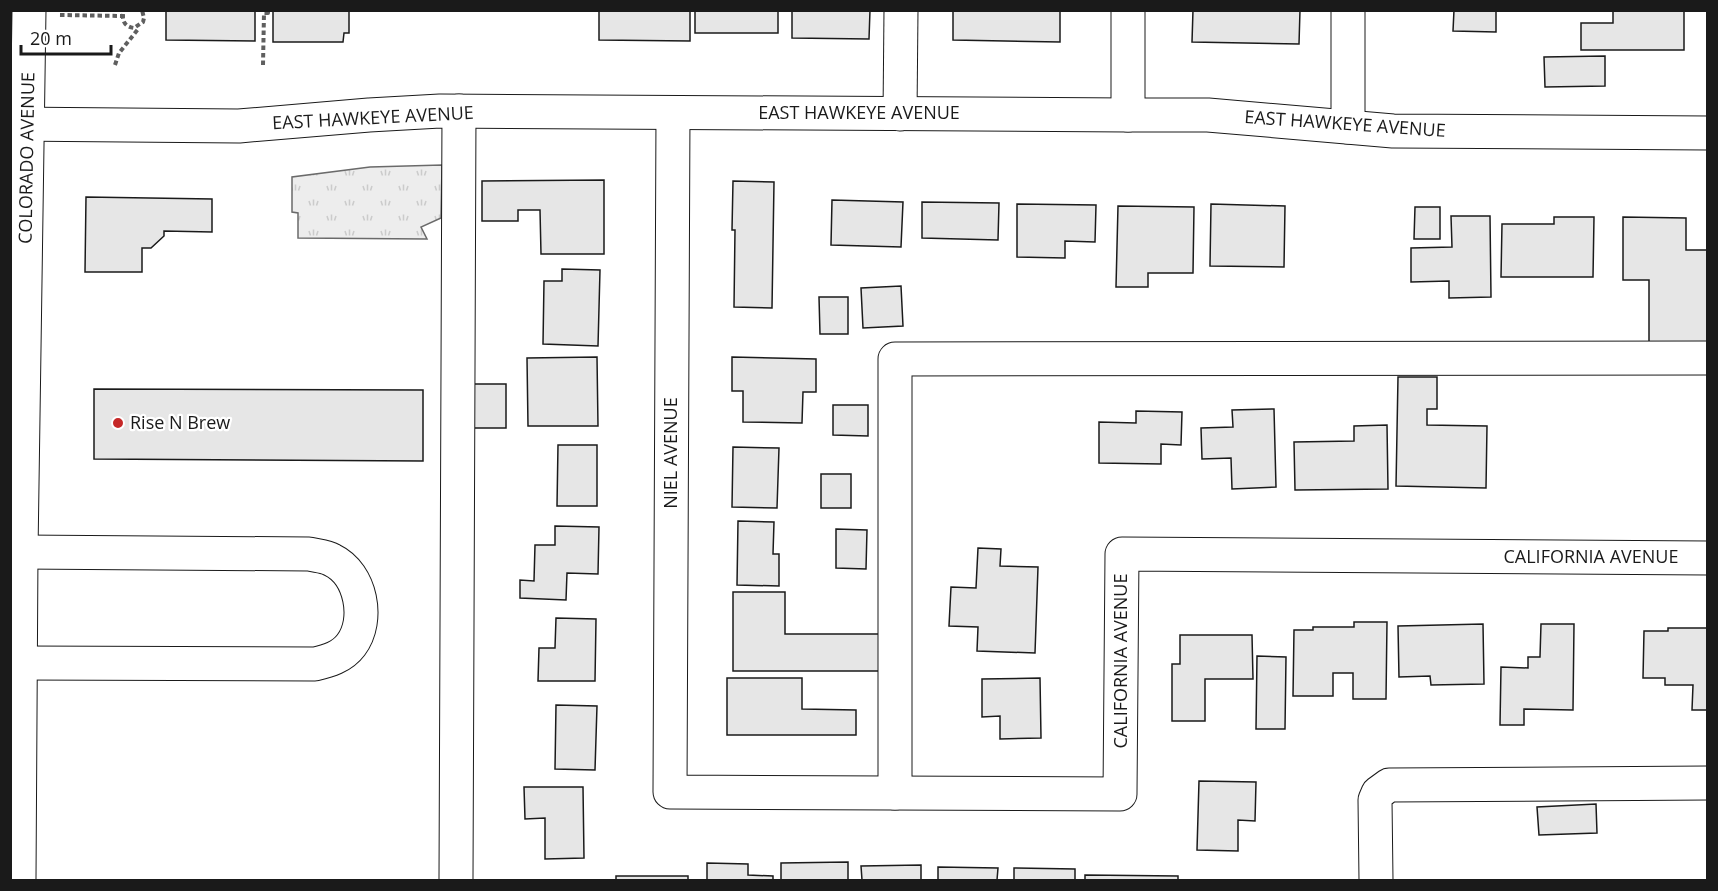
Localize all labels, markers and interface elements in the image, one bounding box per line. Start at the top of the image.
scale bar [21,18,111,56]
text: 20 m [30,26,72,50]
street label: COLORADO AVENUE [13,72,39,244]
street label: EAST HAWKEYE AVENUE [272,100,474,134]
street label: EAST HAWKEYE AVENUE [758,100,960,124]
street label: EAST HAWKEYE AVENUE [1244,104,1447,142]
street label: NIEL AVENUE [658,397,682,509]
place label: Rise N Brew [130,410,230,434]
marker: Rise N Brew [111,416,125,430]
street label: CALIFORNIA AVENUE [1504,544,1678,568]
street label: CALIFORNIA AVENUE [1108,574,1132,748]

